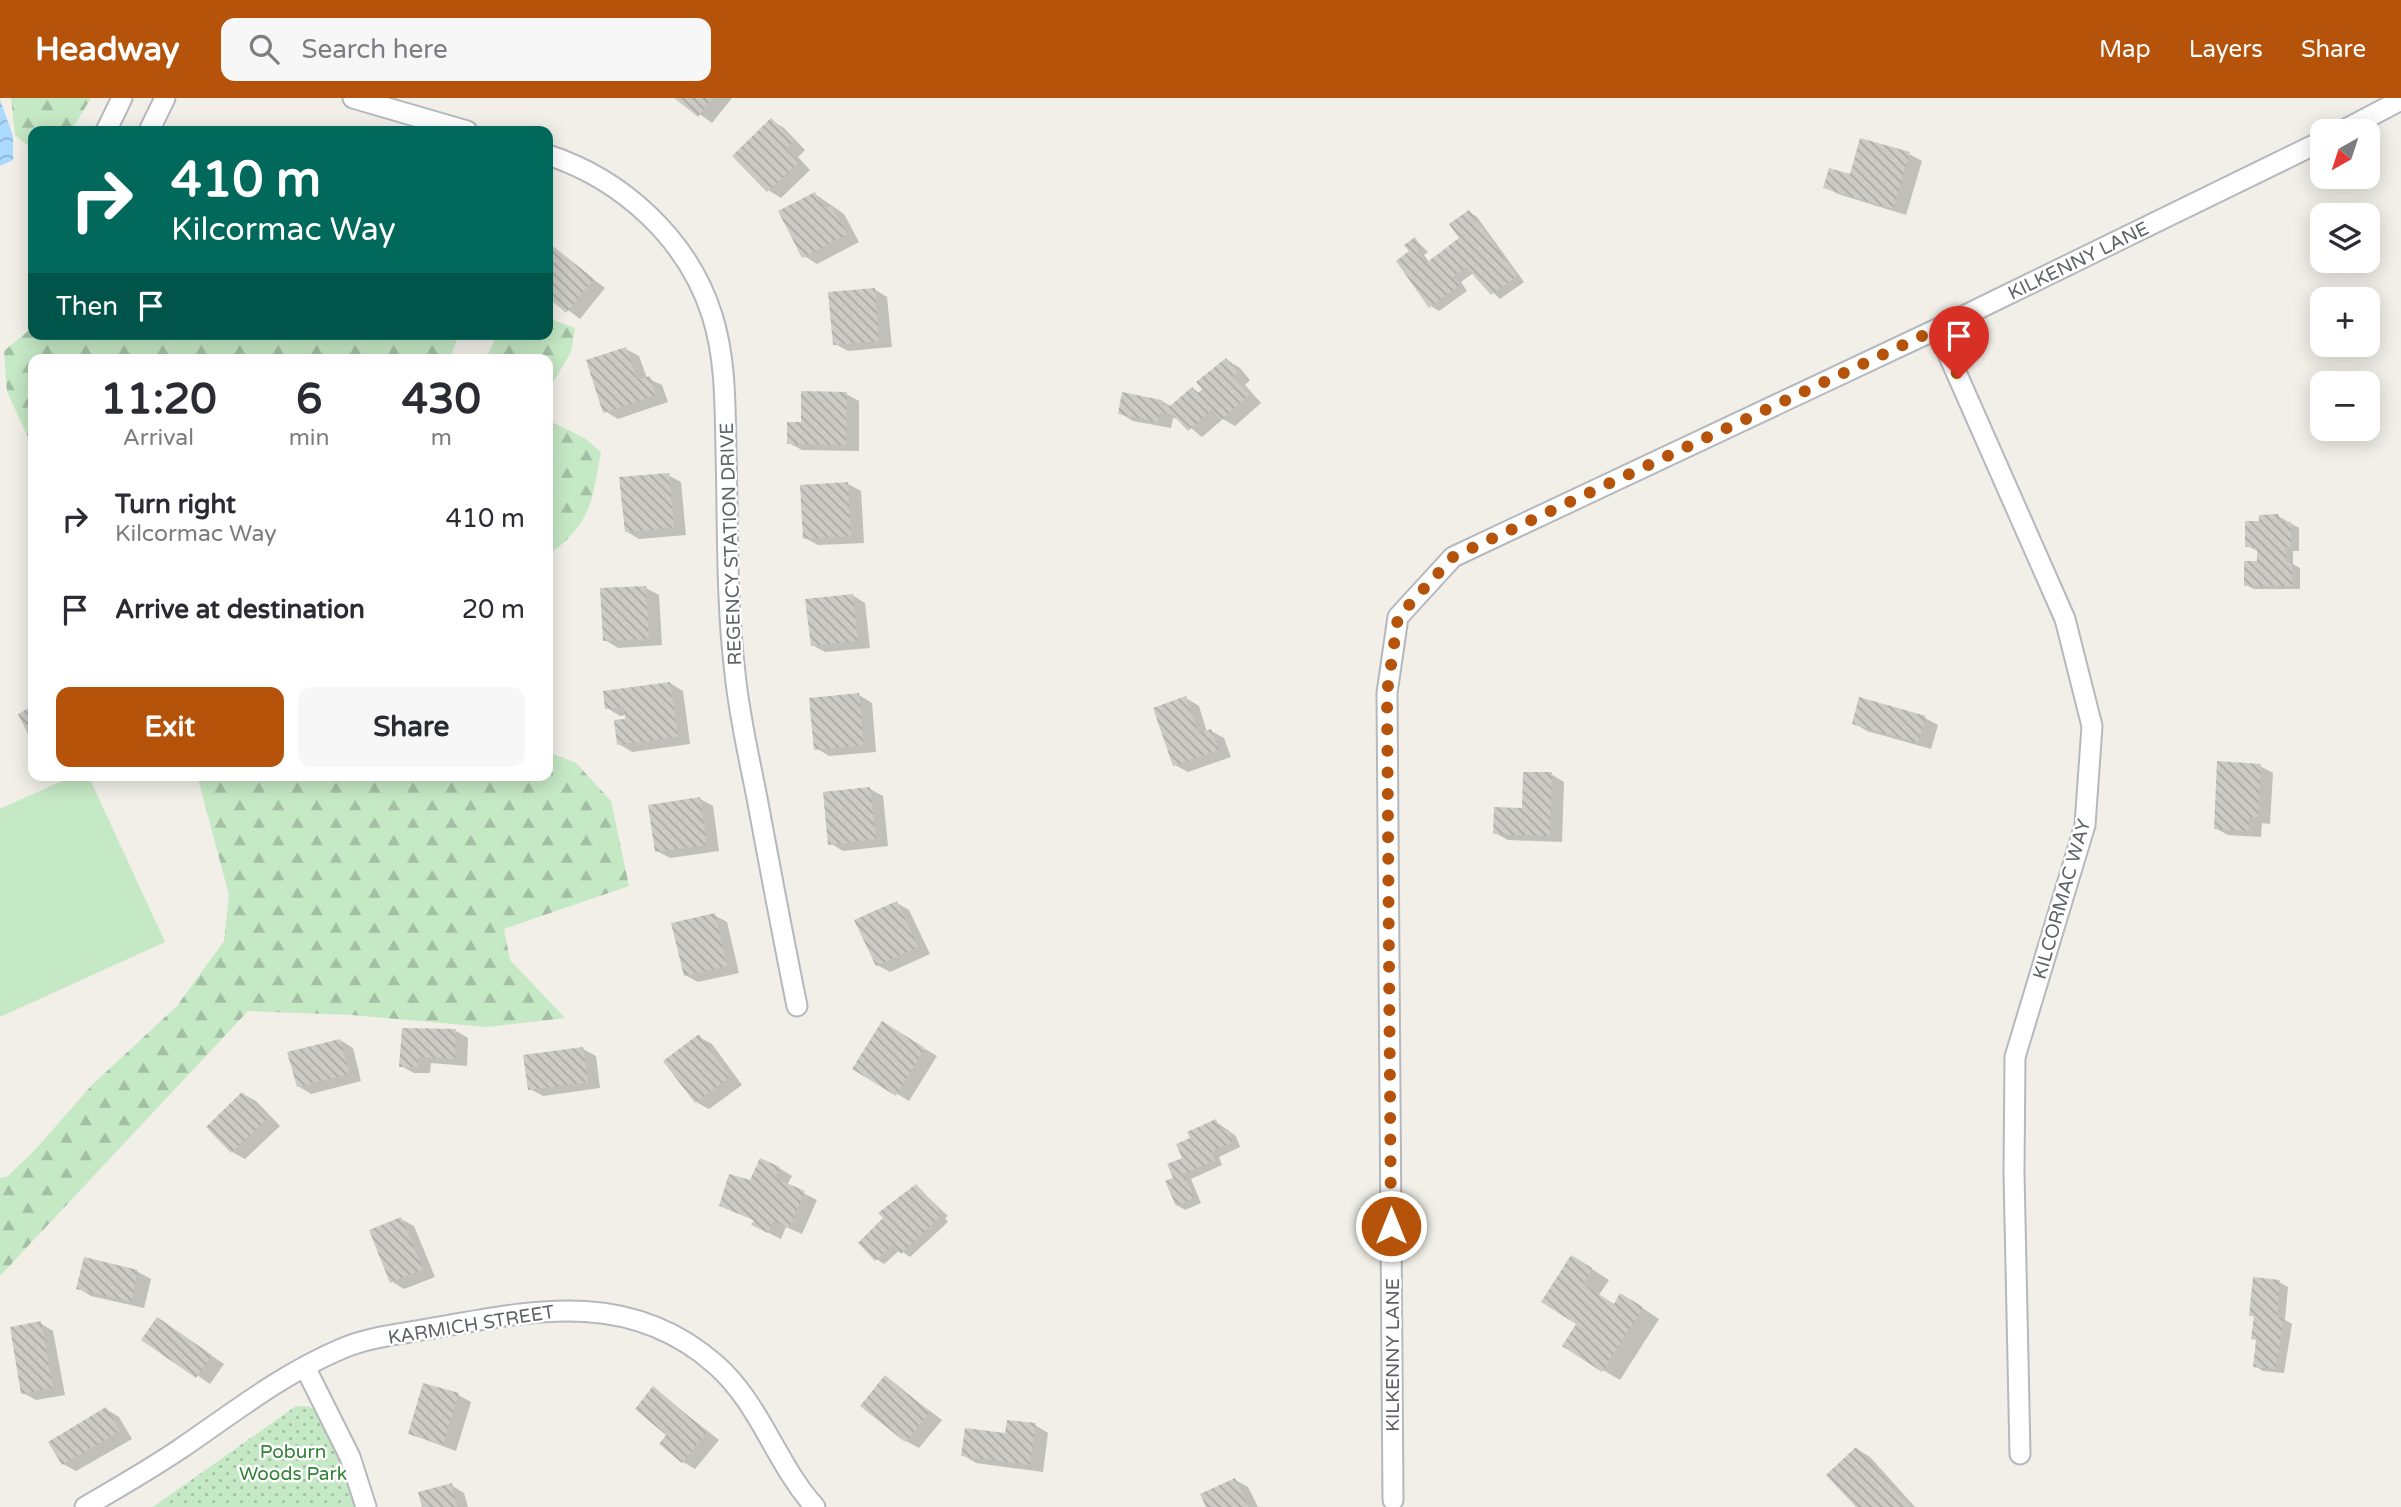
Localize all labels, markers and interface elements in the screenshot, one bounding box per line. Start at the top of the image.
search box [221,18,711,81]
text: Headway [35,30,179,69]
icon: search [245,30,283,68]
text: Search here [301,34,448,65]
text: Map [2099,35,2151,64]
text: Layers [2189,35,2263,64]
text: Share [2301,35,2366,64]
north arrow [2310,119,2380,189]
map controls [2310,119,2380,441]
text: 410 m [171,151,321,210]
icon: right [56,154,147,245]
button: layers [2310,203,2380,273]
text: Kilcormac Way [171,211,396,249]
street label: KILKENNY LANE [2005,217,2152,304]
icon: arrive [132,287,170,325]
button: + [2310,287,2380,357]
text: Then [56,291,118,322]
pin [1929,306,1989,378]
icon: arrive [1940,317,1978,355]
button: − [2310,371,2380,441]
text: 11:20 [100,374,217,425]
text: 6 [296,374,322,425]
text: 430 [402,374,481,425]
street label: REGENCY STATION DRIVE [716,422,746,666]
text: Arrival [123,424,194,452]
text: min [289,424,330,452]
text: m [431,424,452,452]
text: Turn right [115,489,236,520]
icon: right [56,500,94,538]
text: 410 m [445,503,525,534]
text: Kilcormac Way [115,520,277,548]
icon: arrive [56,591,94,629]
text: Arrive at destination [115,594,365,625]
text: 20 m [462,594,525,625]
button: Exit [56,687,284,767]
button: Share [298,687,525,767]
street label: KILCORMAC WAY [2029,817,2095,982]
position arrow [1354,1189,1428,1263]
street label: KILKENNY LANE [1382,1278,1404,1432]
street label: KARMICH STREET [386,1301,556,1349]
park label: Poburn Woods Park [239,1441,347,1485]

